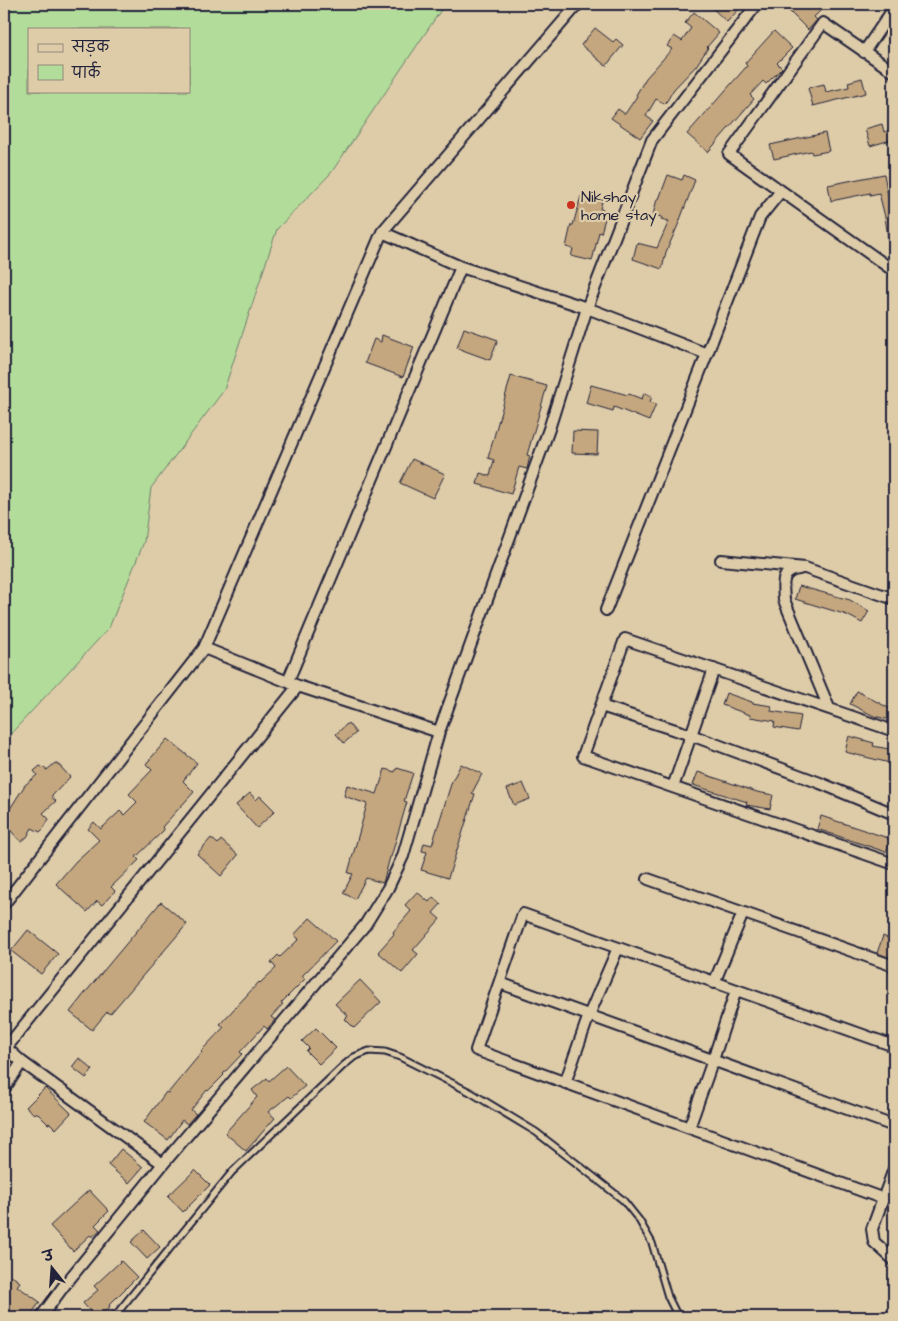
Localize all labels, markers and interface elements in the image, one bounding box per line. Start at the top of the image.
legend [28,28,190,92]
text: सड़क [71,37,110,58]
text: पार्क [71,61,102,84]
place label: Nikshay home stay [581,186,657,227]
marker: Nikshay home stay [565,199,577,211]
north arrow [28,1244,78,1294]
text: उ [39,1245,57,1268]

